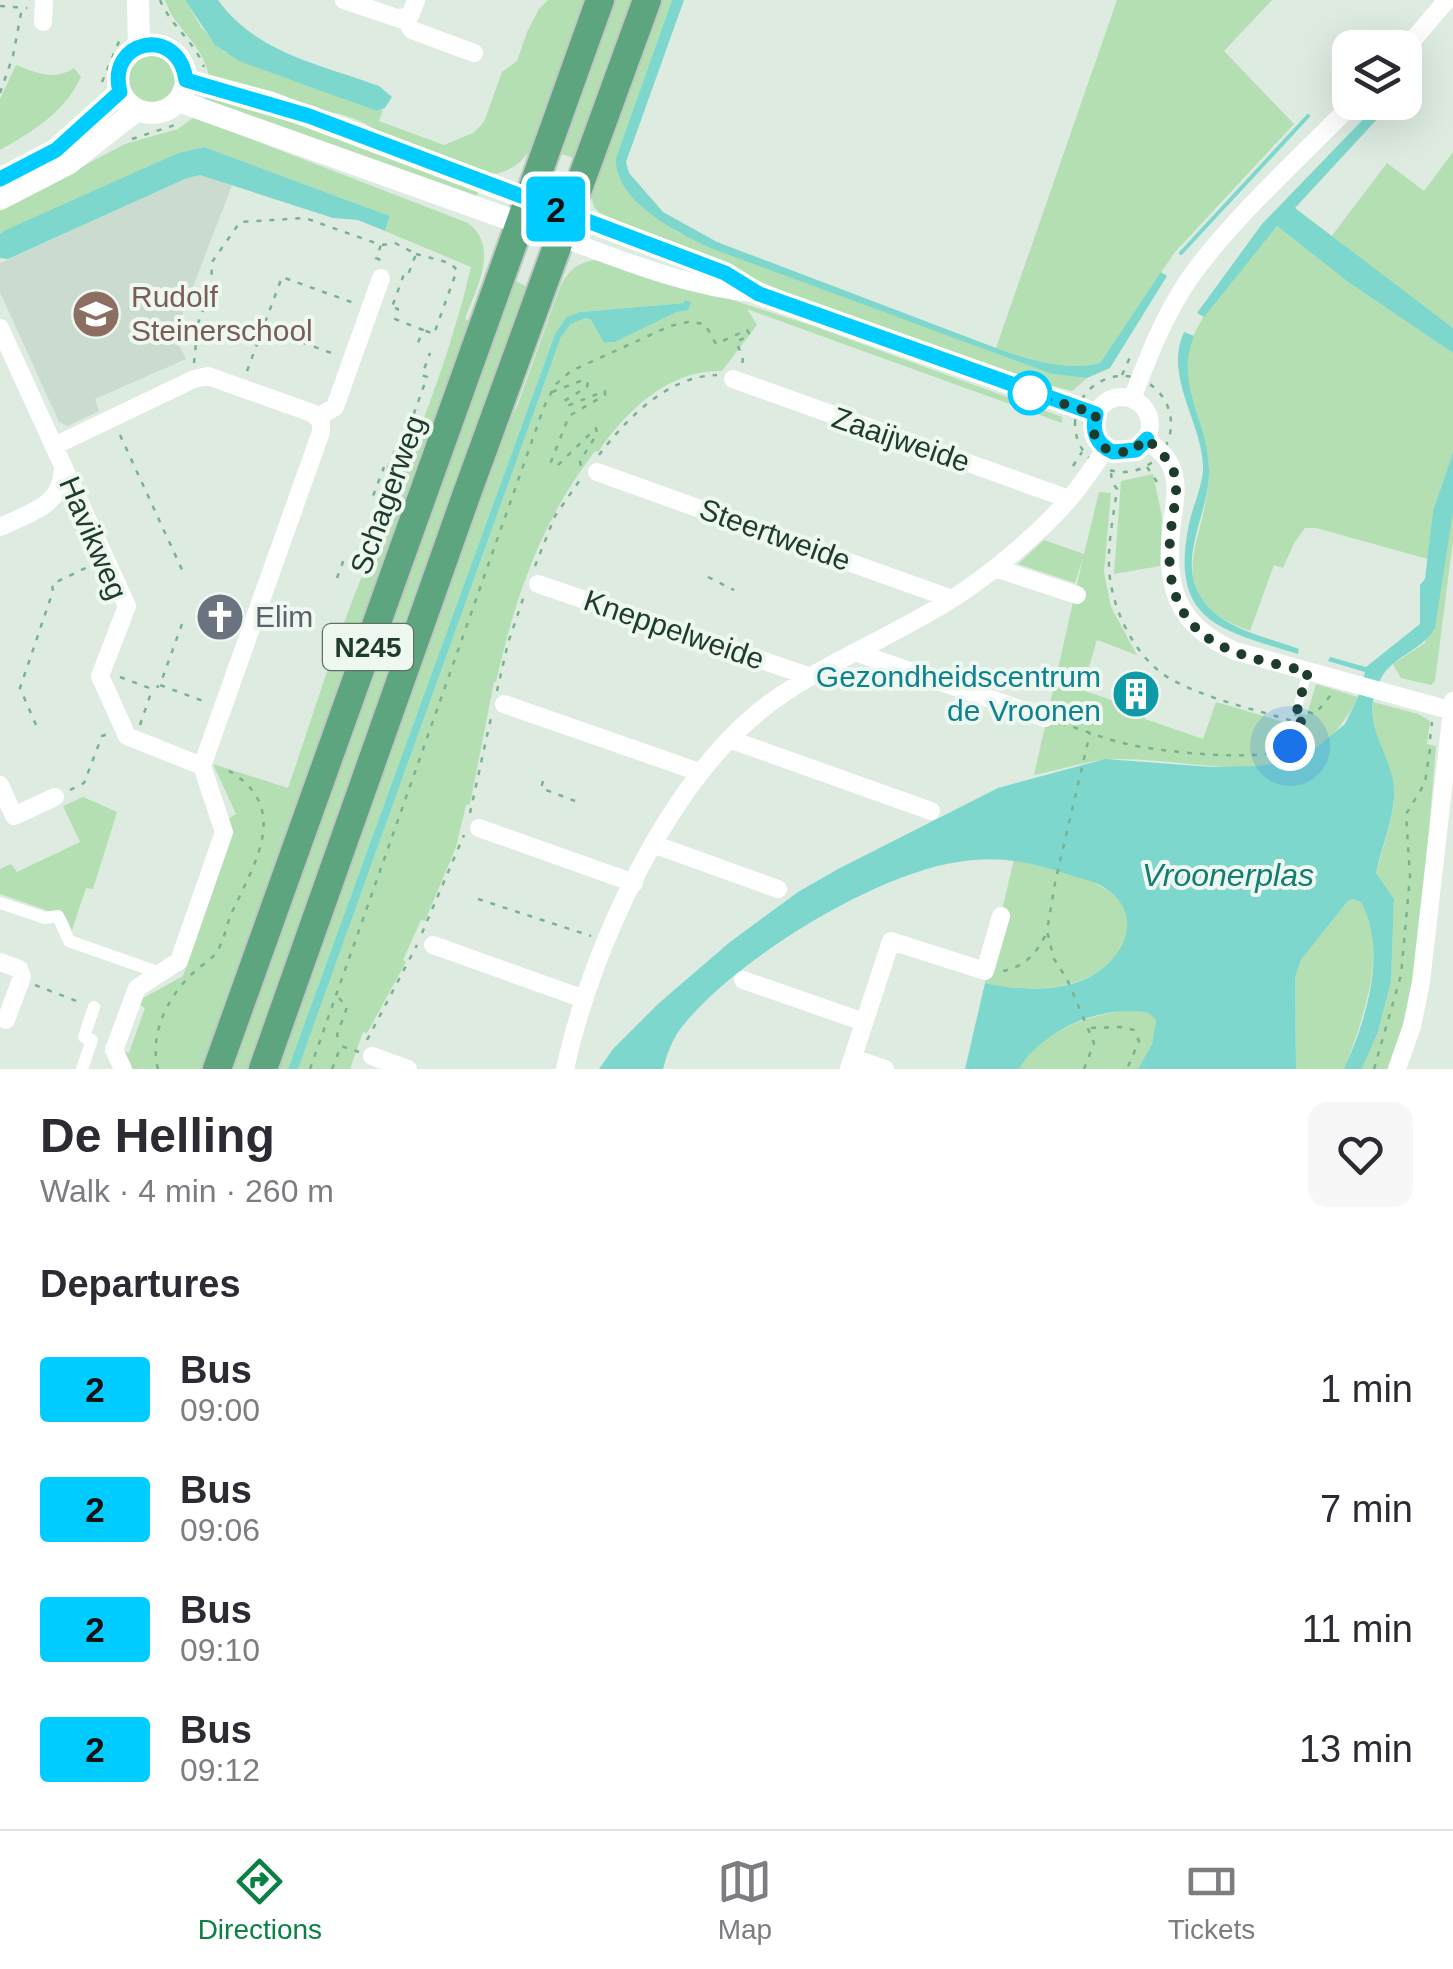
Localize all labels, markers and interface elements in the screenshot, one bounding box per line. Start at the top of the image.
map controls [1332,30,1422,120]
button: layers [1332,30,1422,120]
line badge: 2 [524,176,588,242]
text: 2 [546,190,566,229]
place label: Rudolf Steinerschool [131,280,313,347]
school or university icon: Rudolf Steinerschool [70,288,122,340]
unlabelled marker [1009,372,1051,414]
street label: Zaaijweide [828,401,974,478]
street label: Schagerweg [344,411,432,579]
street label: Havikweg [53,471,134,604]
street label: Steertweide [695,492,855,577]
street label: Kneppelweide [580,583,769,676]
church icon: Elim [194,591,246,643]
place label: Elim [255,600,313,633]
road number: N245 [323,624,413,670]
place label: Gezondheidscentrum de Vroonen [816,660,1101,727]
building icon: Gezondheidscentrum de Vroonen [1110,668,1162,720]
your location [1265,721,1315,771]
water label: Vroonerplas [1142,857,1314,893]
button: heart [1308,1102,1413,1207]
text: De Helling [40,1109,275,1162]
text: Walk · 4 min · 260 m [40,1173,334,1209]
text: Departures [40,1263,241,1305]
text: Bus [180,1349,252,1391]
text: 1 min [1320,1368,1413,1410]
text: 2 [85,1370,105,1409]
text: 09:00 [180,1392,260,1428]
text: Bus [180,1469,252,1511]
text: 7 min [1320,1488,1413,1530]
text: 2 [85,1490,105,1529]
text: 09:06 [180,1512,260,1548]
text: Bus [180,1589,252,1631]
text: 11 min [1302,1608,1413,1650]
text: 2 [85,1610,105,1649]
text: 09:10 [180,1632,260,1668]
text: Bus [180,1709,252,1751]
text: 13 min [1299,1728,1413,1770]
text: 2 [85,1730,105,1769]
text: 09:12 [180,1752,260,1788]
tab: Directions [198,1854,322,1946]
tab: Map [717,1854,772,1946]
tab: Tickets [1168,1854,1255,1946]

